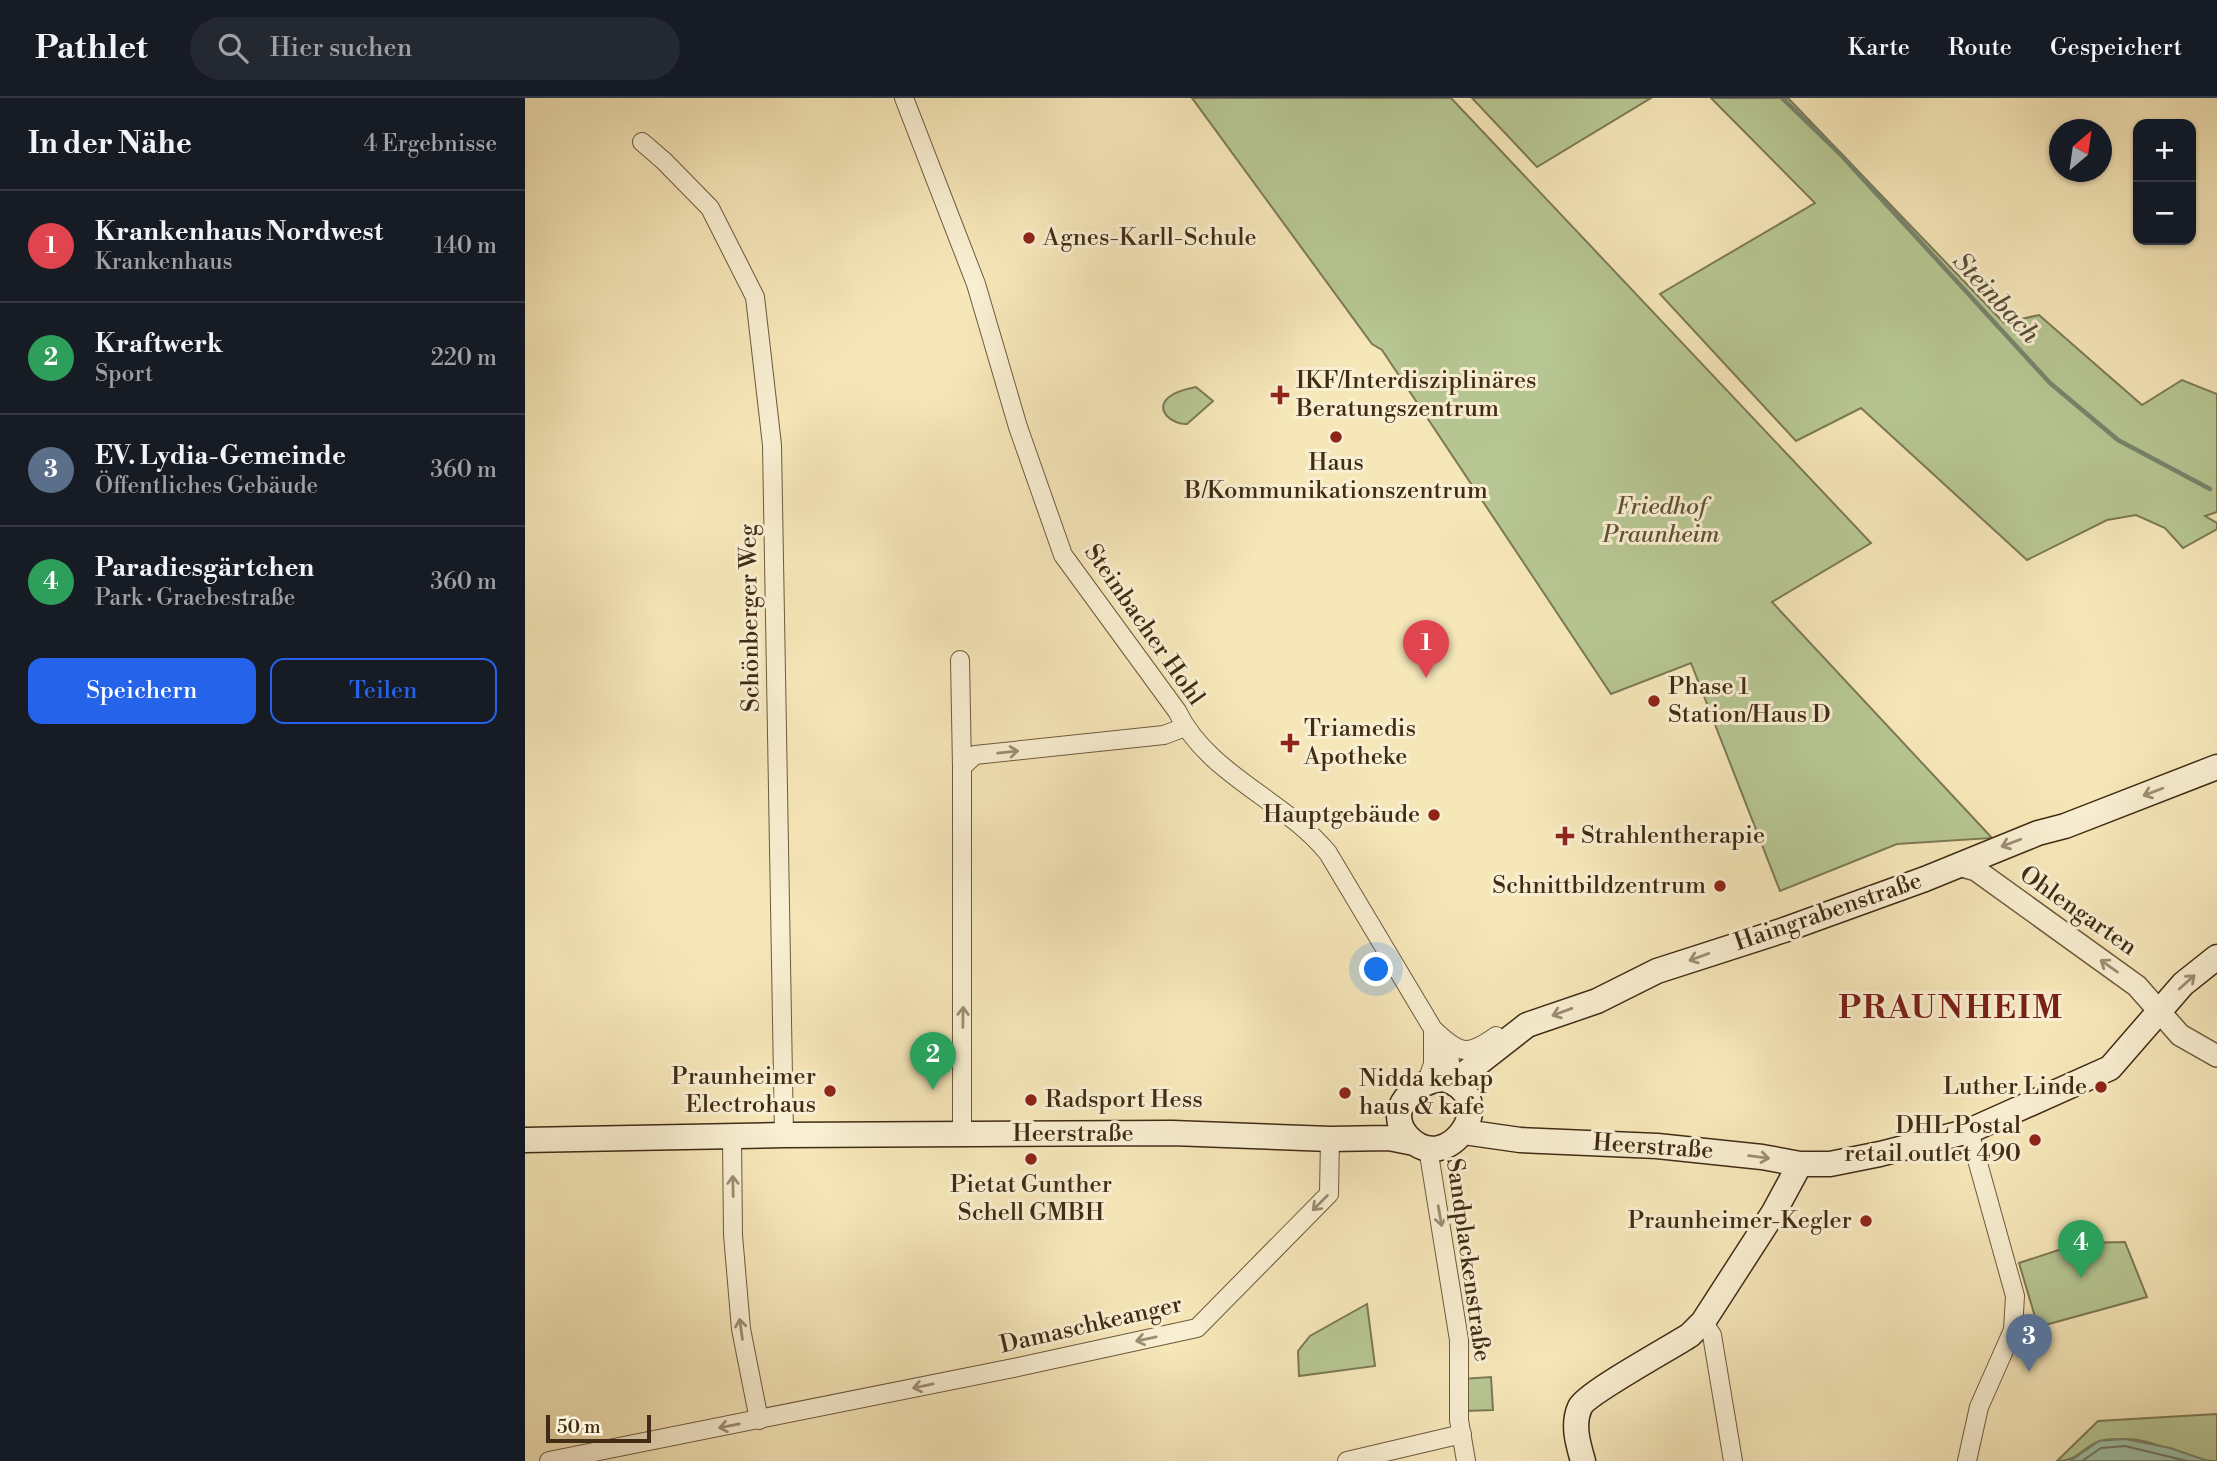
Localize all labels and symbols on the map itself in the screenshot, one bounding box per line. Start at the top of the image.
north arrow [2049,119,2112,182]
place label: Agnes-Karll-Schule [1042,223,1257,253]
marker: Agnes-Karll-Schule [1021,230,1037,246]
water label: Steinbach [1946,246,2046,350]
place label: IKF/Interdisziplinäres Beratungszentrum [1295,366,1537,424]
marker: IKF/Interdisziplinäres Beratungszentrum [1270,385,1290,405]
marker: Haus B/Kommunikationszentrum [1328,429,1344,445]
place label: Haus B/Kommunikationszentrum [1183,448,1488,506]
park label: Friedhof Praunheim [1602,492,1720,550]
street label: Schönberger Weg [733,523,767,712]
street label: Steinbacher Hohl [1077,539,1211,711]
pin: 1 [1403,620,1449,678]
place label: Phase 1 Station/Haus D [1668,672,1831,730]
marker: Phase 1 Station/Haus D [1646,693,1662,709]
place label: Triamedis Apotheke [1303,714,1416,772]
marker: Triamedis Apotheke [1282,735,1298,751]
one-way arrow [997,745,1019,758]
one-way arrow [2143,787,2165,799]
place label: Hauptgebäude [1263,800,1420,830]
marker: Hauptgebäude [1426,807,1442,823]
place label: Strahlentherapie [1581,821,1765,851]
marker: Strahlentherapie [1555,826,1575,846]
one-way arrow [2000,838,2022,851]
street label: Ohlengarten [2013,859,2143,963]
street label: Haingrabenstraße [1730,866,1926,958]
place label: Schnittbildzentrum [1492,871,1706,901]
marker: Schnittbildzentrum [1712,878,1728,894]
your location [1359,952,1393,986]
one-way arrow [1688,952,1710,964]
one-way arrow [2100,959,2119,973]
one-way arrow [2178,973,2195,990]
district label: PRAUNHEIM [1838,988,2064,1028]
one-way arrow [956,1006,970,1029]
one-way arrow [1551,1007,1573,1019]
pin: 2 [910,1032,956,1090]
place label: Praunheimer Electrohaus [671,1062,816,1120]
place label: Nidda kebap haus & kafe [1359,1064,1493,1122]
place label: Luther Linde [1943,1072,2087,1102]
marker: Luther Linde [2093,1079,2109,1095]
marker: Praunheimer Electrohaus [822,1083,838,1099]
place label: Radsport Hess [1045,1085,1203,1115]
marker: Nidda kebap haus & kafe [1337,1085,1353,1101]
marker: Radsport Hess [1023,1092,1039,1108]
place label: DHL Postal retail outlet 490 [1844,1111,2021,1169]
street label: Heerstraße [1012,1119,1134,1149]
street label: Heerstraße [1592,1128,1714,1166]
marker: DHL Postal retail outlet 490 [2027,1132,2043,1148]
one-way arrow [1747,1150,1770,1163]
marker: Pietat Gunther Schell GMBH [1023,1151,1039,1167]
street label: Sandplackenstraße [1439,1156,1497,1364]
place label: Pietat Gunther Schell GMBH [950,1170,1112,1228]
one-way arrow [726,1175,739,1198]
one-way arrow [1312,1194,1329,1211]
one-way arrow [1434,1204,1447,1227]
place label: Praunheimer-Kegler [1628,1206,1852,1236]
marker: Praunheimer-Kegler [1858,1213,1874,1229]
pin: 4 [2058,1220,2104,1278]
street label: Damaschkeanger [997,1289,1185,1361]
pin: 3 [2006,1314,2052,1372]
one-way arrow [735,1318,748,1341]
one-way arrow [1135,1333,1158,1347]
one-way arrow [912,1380,935,1394]
scale bar [546,1412,651,1444]
one-way arrow [718,1419,741,1433]

